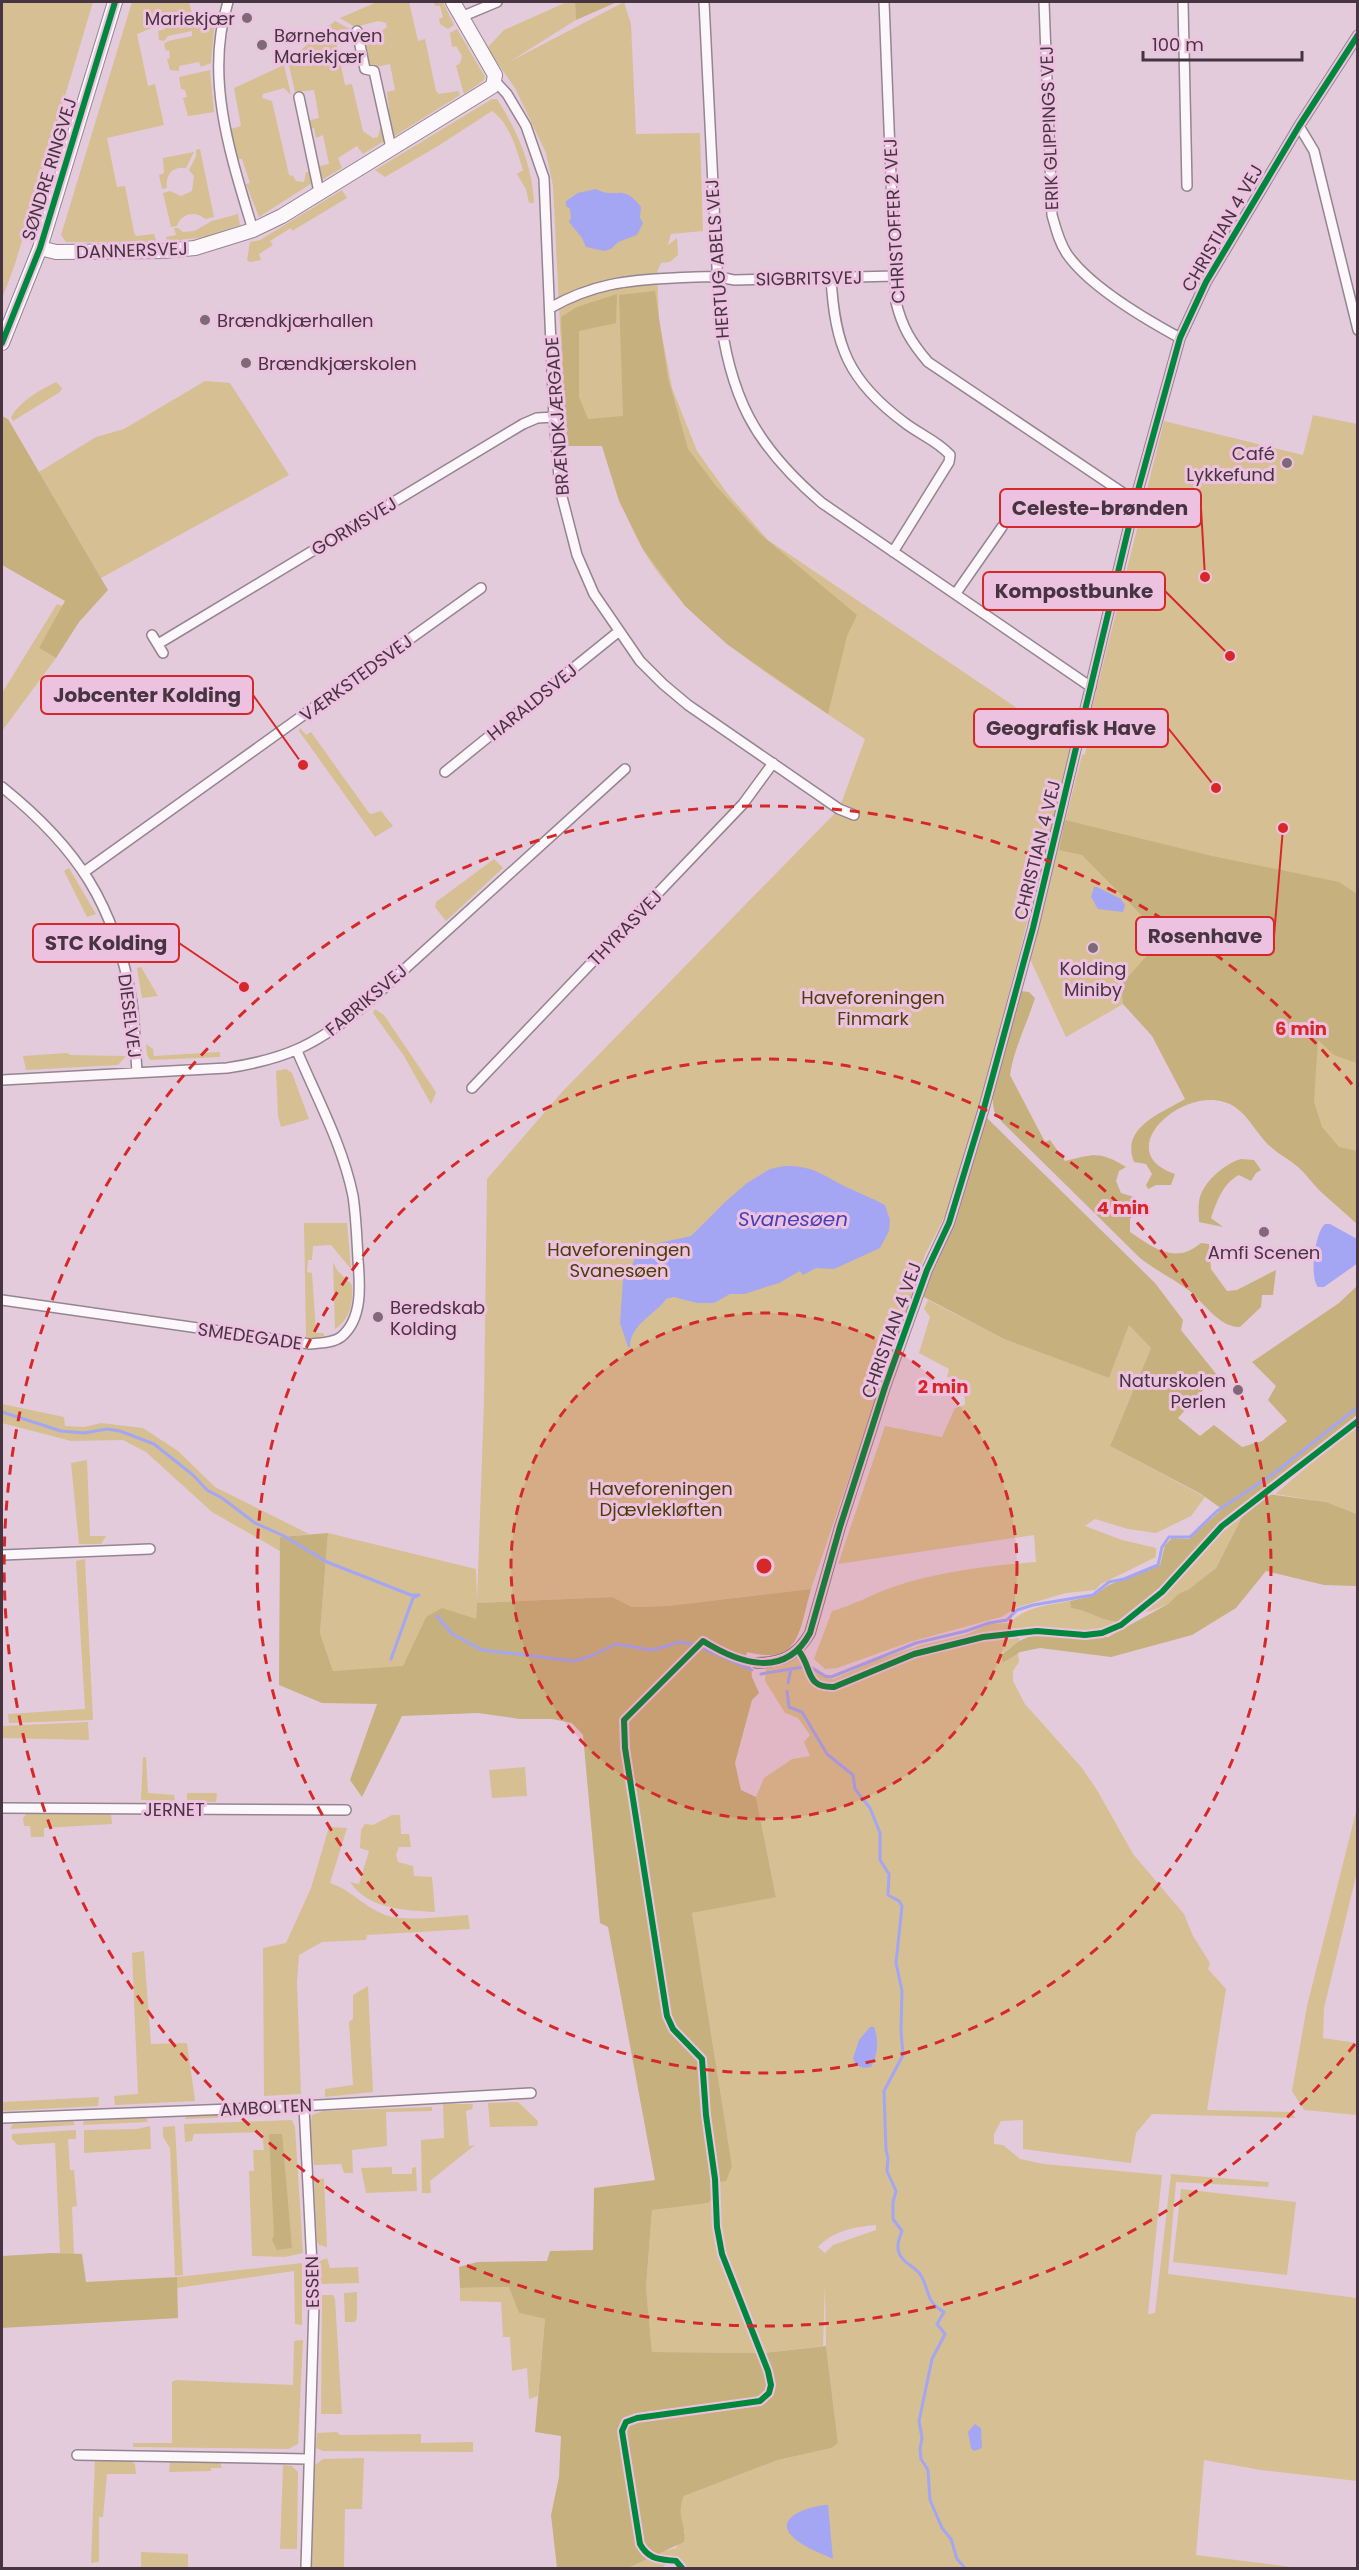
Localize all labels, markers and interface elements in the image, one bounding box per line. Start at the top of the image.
place label: Mariekjær [145,6,235,31]
marker: Mariekjær [240,11,254,25]
place label: Børnehaven Mariekjær [274,23,382,69]
scale bar [1143,24,1302,62]
text: 100 m [1152,32,1204,57]
marker: Børnehaven Mariekjær [255,38,269,52]
street label: ERIK GLIPPINGS VEJ [1034,45,1064,211]
street label: SØNDRE RINGVEJ [15,95,83,243]
street label: CHRISTOFFER 2 VEJ [877,138,911,304]
street label: CHRISTIAN 4 VEJ [1175,160,1269,296]
street label: HERTUG ABELS VEJ [699,178,735,340]
street label: DANNERSVEJ [76,236,188,264]
street label: SIGBRITSVEJ [755,265,863,291]
place label: Brændkjærhallen [217,308,374,333]
marker: Brændkjærhallen [198,313,212,327]
street label: BRÆNDKJÆRGADE [539,336,575,496]
place label: Brændkjærskolen [258,351,417,376]
marker: Brændkjærskolen [239,356,253,370]
place label: Café Lykkefund [1186,441,1275,487]
marker: Café Lykkefund [1280,456,1294,470]
callout: Celeste-brønden [1000,489,1201,527]
street label: GORMSVEJ [306,491,402,561]
text: Celeste-brønden [1012,494,1188,522]
callout: Kompostbunke [983,572,1165,610]
text: Kompostbunke [995,577,1153,605]
street label: VÆRKSTEDSVEJ [294,629,418,727]
street label: HARALDSVEJ [482,658,582,746]
callout: Jobcenter Kolding [41,676,253,714]
text: Jobcenter Kolding [53,681,241,709]
callout: Geografisk Have [974,709,1168,747]
text: Geografisk Have [986,714,1156,742]
street label: CHRISTIAN 4 VEJ [1008,778,1066,922]
street label: THYRASVEJ [582,884,668,972]
callout: Rosenhave [1136,917,1274,955]
text: Rosenhave [1148,922,1262,950]
callout: STC Kolding [33,924,179,962]
text: STC Kolding [45,929,167,957]
marker: Kolding Miniby [1086,941,1100,955]
place label: Kolding Miniby [1059,956,1127,1002]
street label: FABRIKSVEJ [320,958,412,1042]
street label: DIESELVEJ [112,972,148,1060]
park label: Haveforeningen Finmark [801,985,945,1031]
text: 6 min [1275,1016,1327,1041]
text: 4 min [1097,1195,1149,1220]
water label: Svanesøen [738,1205,848,1233]
marker: Amfi Scenen [1257,1225,1271,1239]
park label: Haveforeningen Svanesøen [547,1237,691,1283]
place label: Amfi Scenen [1208,1240,1320,1265]
street label: CHRISTIAN 4 VEJ [855,1258,927,1402]
place label: Beredskab Kolding [390,1295,485,1341]
marker: Beredskab Kolding [371,1310,385,1324]
street label: SMEDEGADE [196,1316,304,1356]
place label: Naturskolen Perlen [1119,1368,1226,1414]
text: 2 min [918,1374,968,1399]
marker: Naturskolen Perlen [1231,1383,1245,1397]
park label: Haveforeningen Djævlekløften [589,1476,733,1522]
centre of rings [754,1556,774,1576]
street label: JERNET [143,1797,205,1822]
street label: AMBOLTEN [219,2092,313,2122]
street label: ESSEN [299,2256,325,2308]

